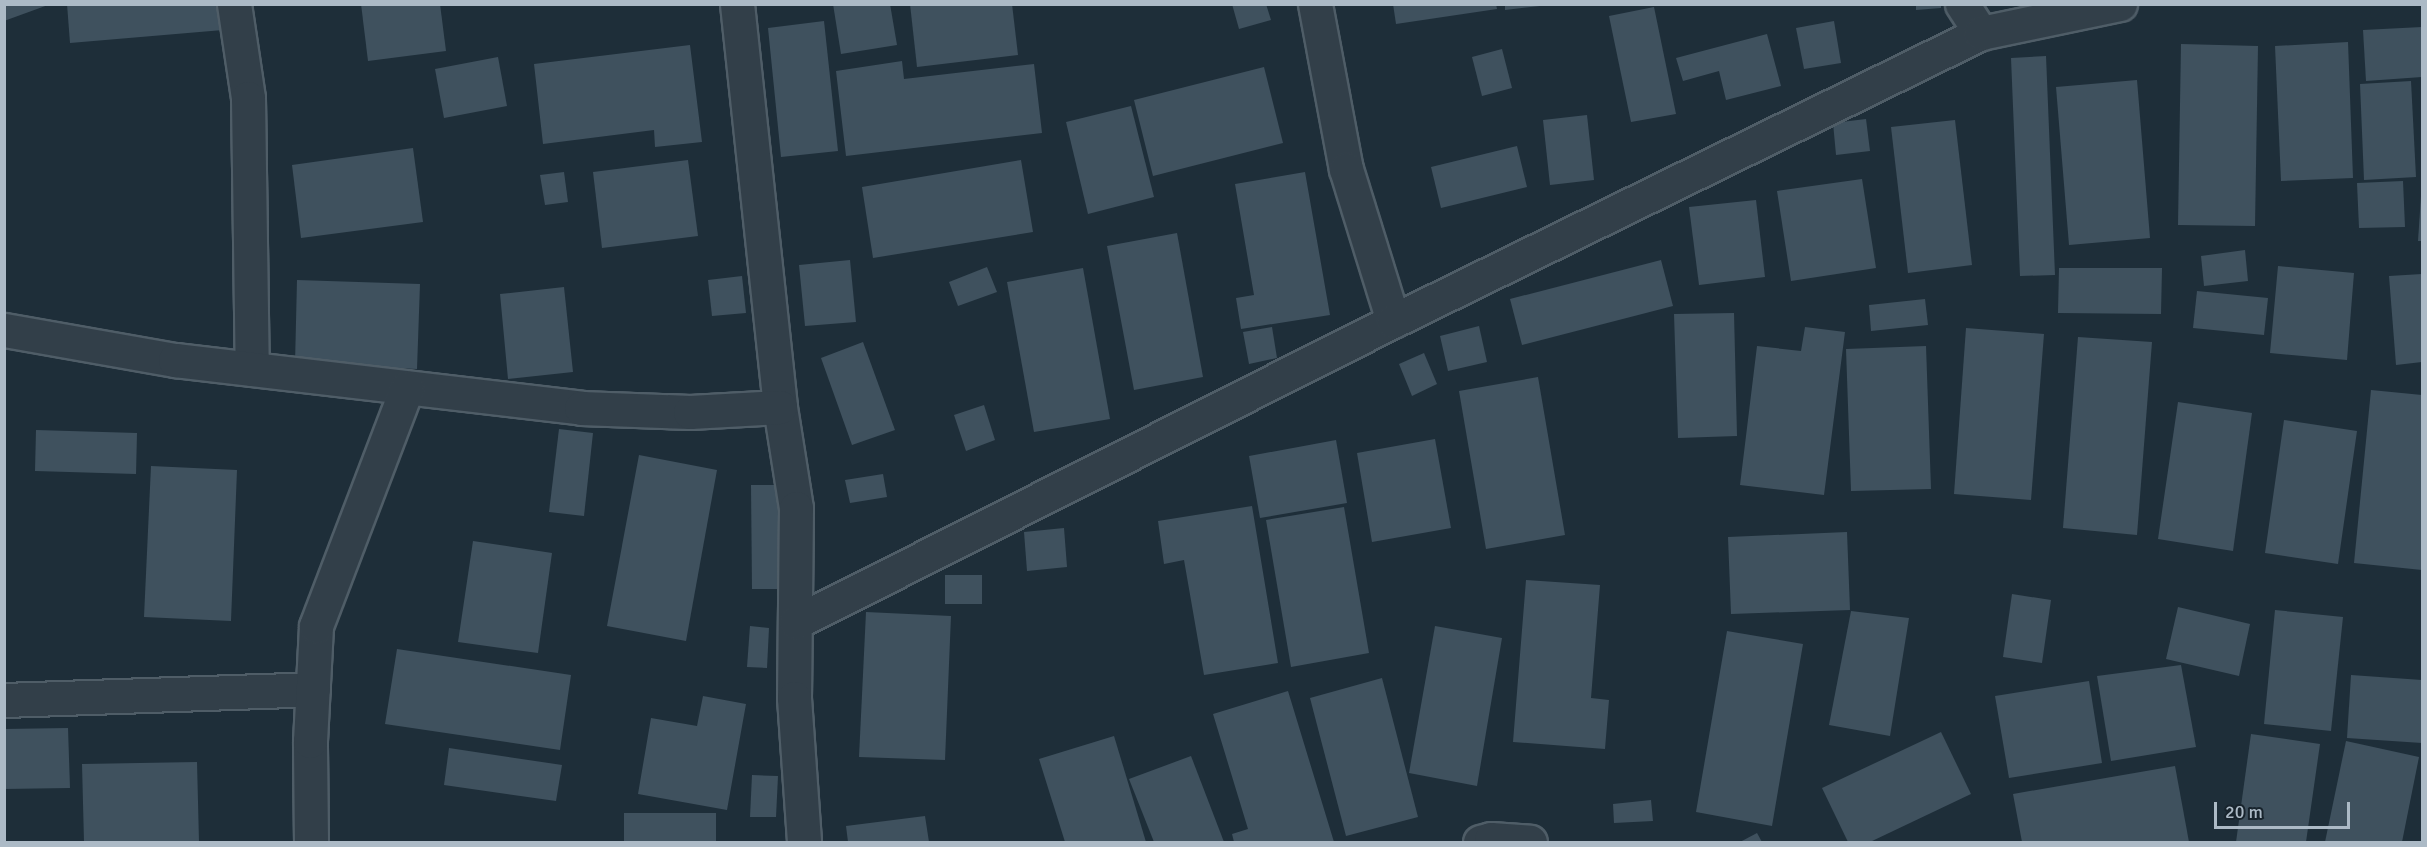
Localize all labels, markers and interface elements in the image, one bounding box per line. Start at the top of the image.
scale bar [2217,790,2354,828]
text: 20 m [2225,801,2263,823]

